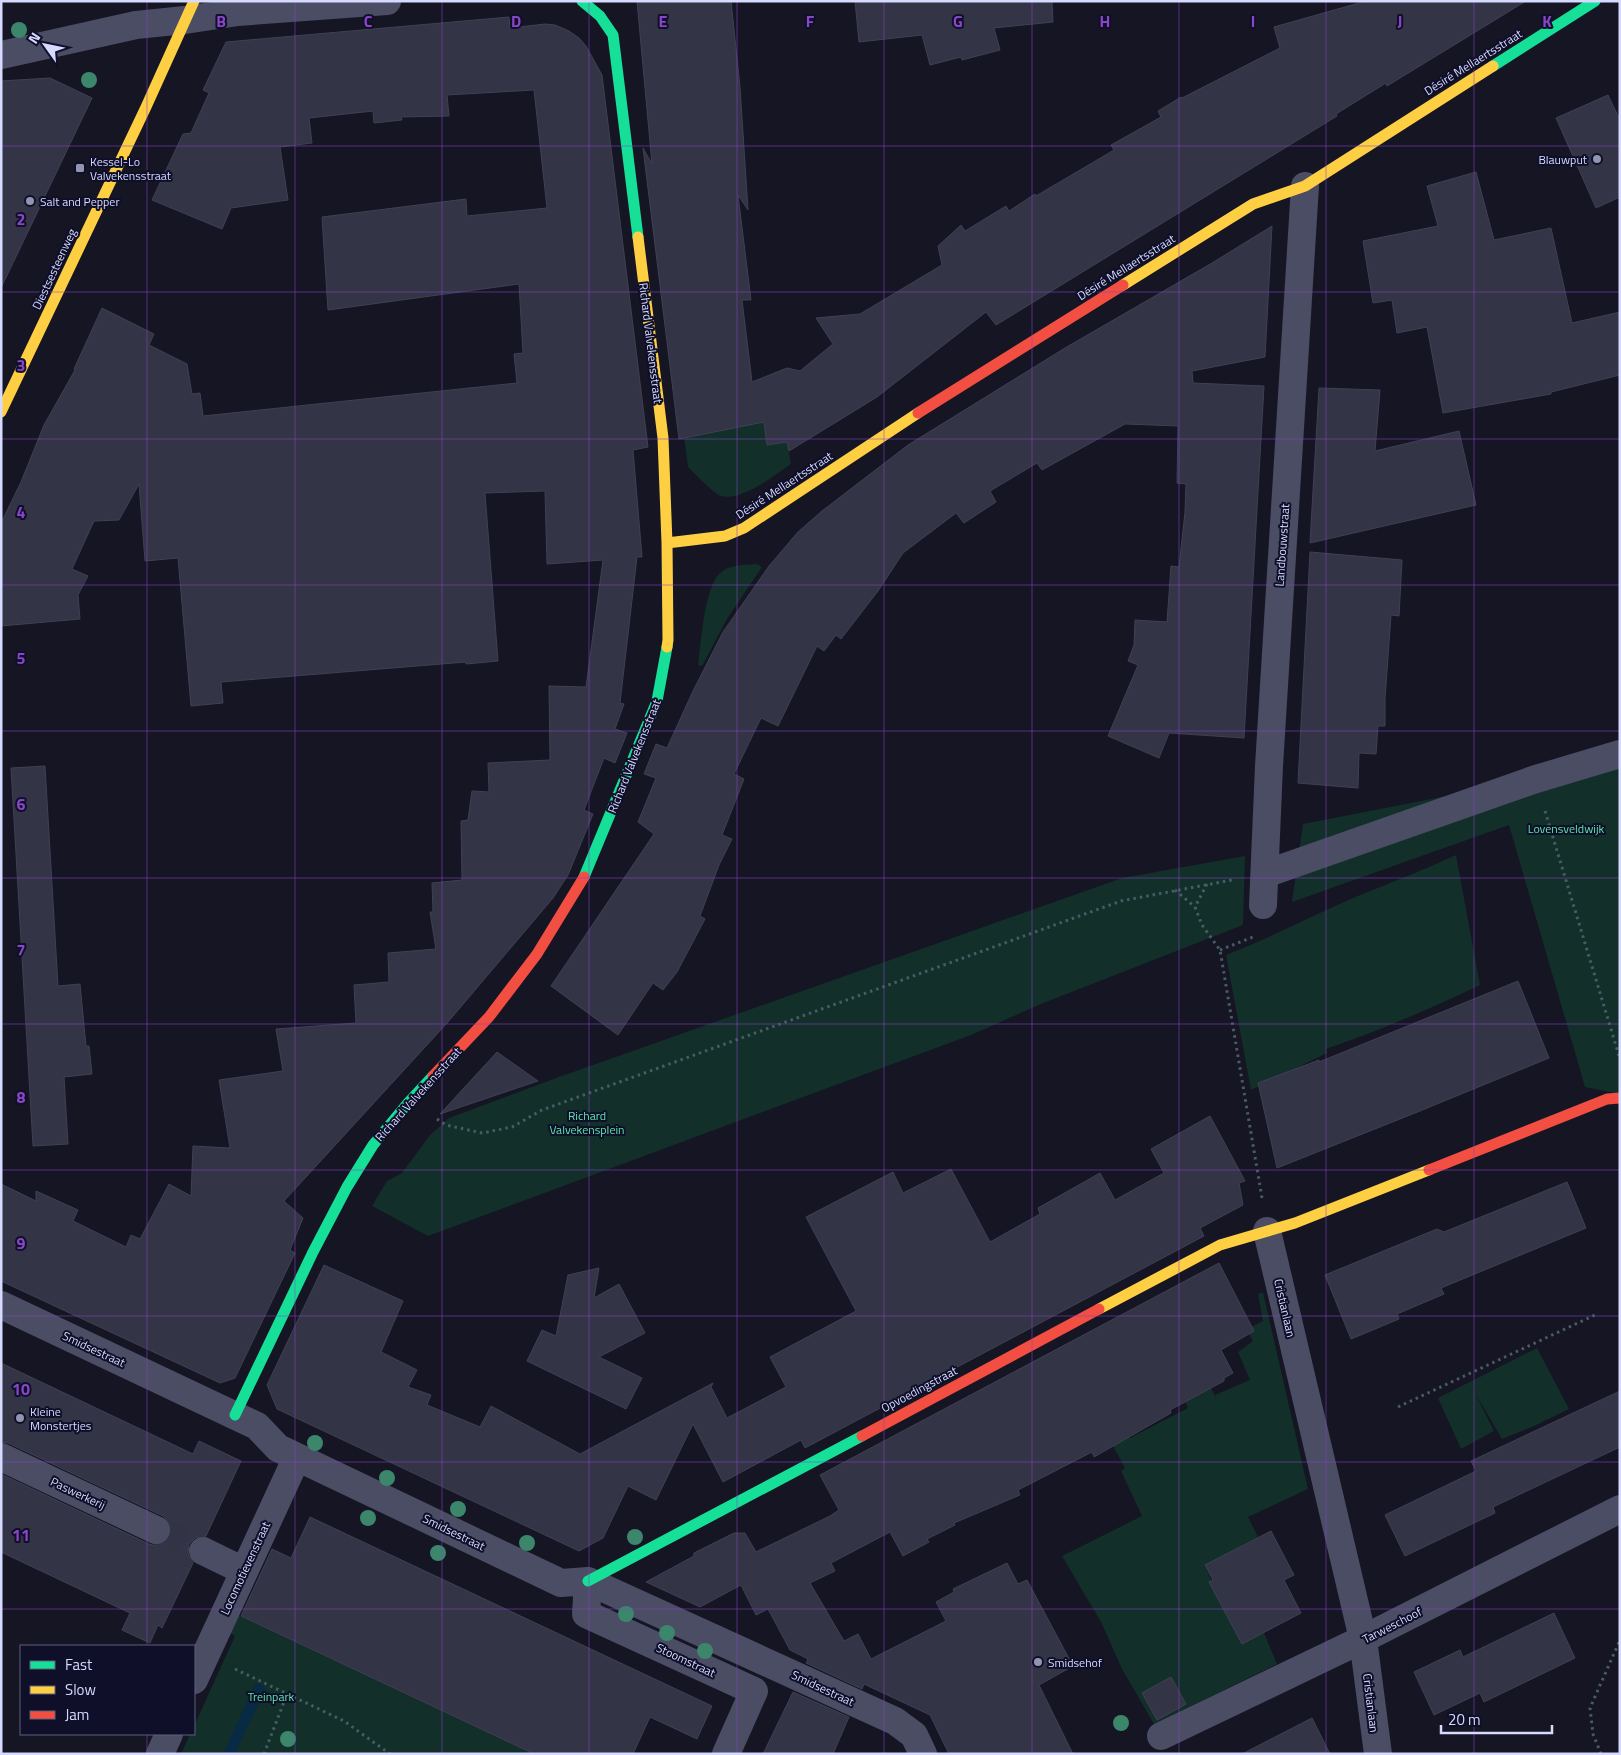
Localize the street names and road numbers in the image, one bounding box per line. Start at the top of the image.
street label: Désiré Mellaertsstraat [1420,24,1526,100]
street label: Diestsesteenweg [27,225,81,313]
street label: Désiré Mellaertsstraat [1073,229,1179,305]
street label: Richard Valvekensstraat [634,281,668,405]
street label: Désiré Mellaertsstraat [732,446,837,524]
street label: Landbouwstraat [1270,502,1294,587]
street label: Richard Valvekensstraat [602,695,666,816]
street label: Richard Valvekensstraat [370,1042,466,1146]
street label: Cristianlaan [1269,1277,1301,1339]
street label: Smidsestraat [59,1326,129,1372]
street label: Opvoedingstraat [877,1361,961,1417]
street label: Paswerkerij [47,1472,109,1514]
street label: Smidsestraat [420,1509,489,1556]
street label: Locomotievenstraat [215,1518,275,1618]
street label: Tarweschoof [1359,1602,1425,1648]
street label: Stoomstraat [653,1638,719,1682]
street label: Smidsestraat [788,1665,858,1711]
street label: Cristianlaan [1358,1672,1384,1734]

